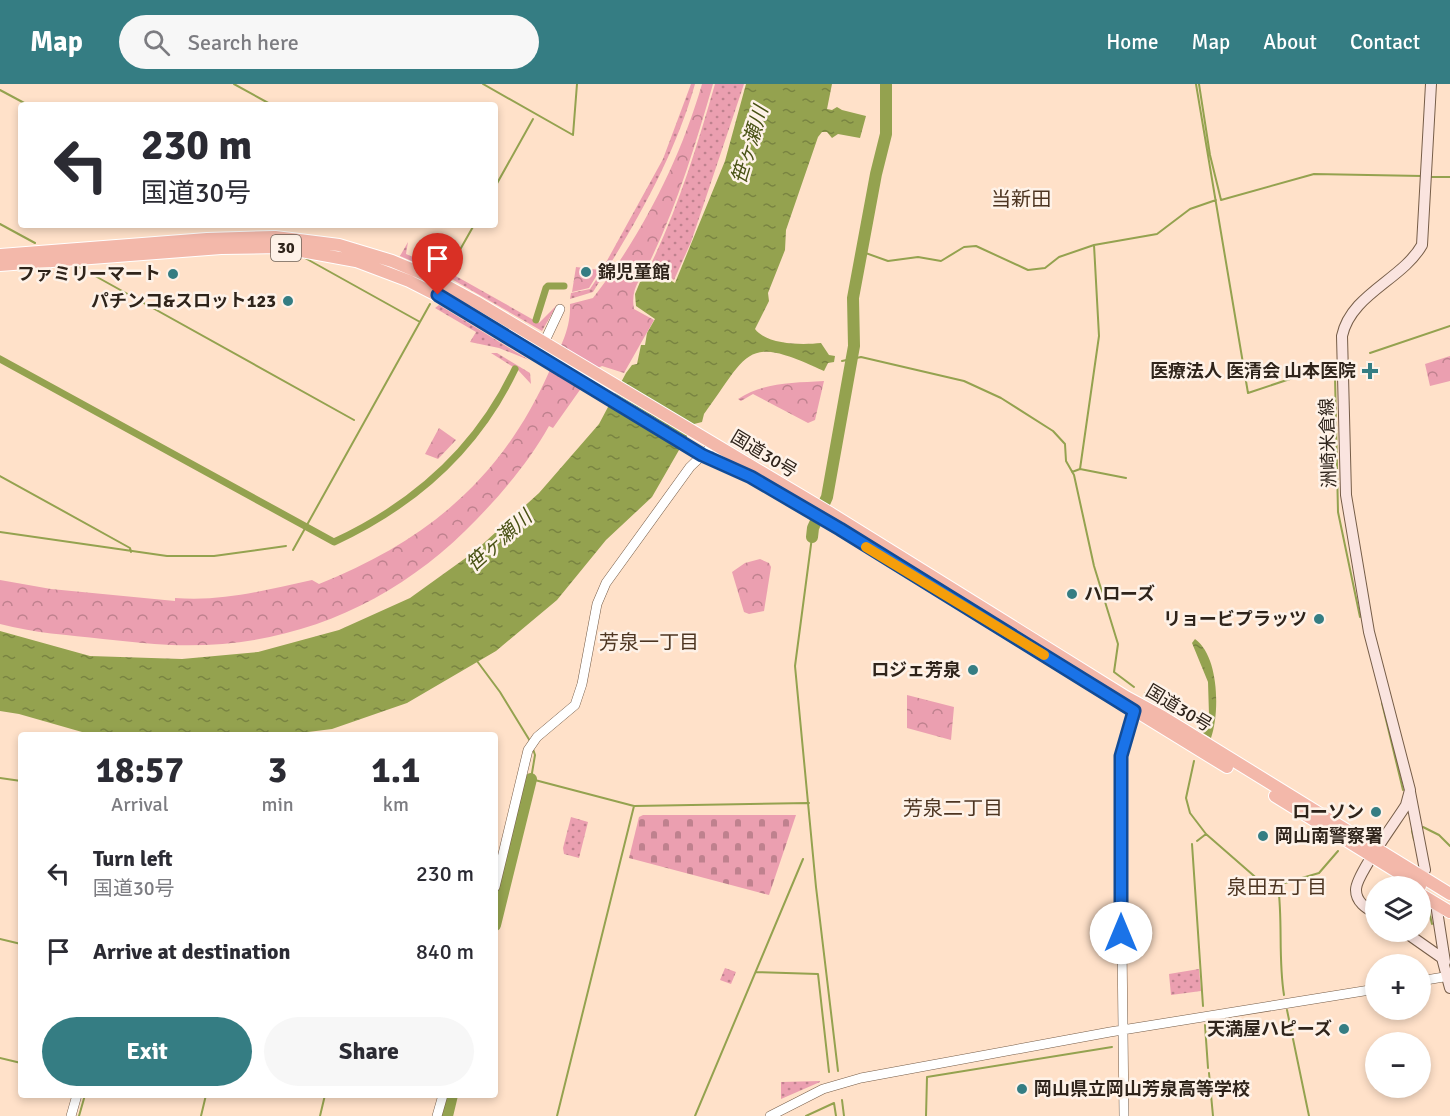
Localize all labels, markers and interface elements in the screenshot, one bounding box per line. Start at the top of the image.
search box [119,15,539,69]
text: Map [30,25,83,59]
icon: search [140,26,173,59]
text: Search here [188,29,299,56]
text: Home [1106,29,1159,55]
text: Map [1192,29,1230,55]
text: About [1263,29,1317,55]
text: Contact [1350,29,1420,55]
water label: 笹ヶ瀬川 [726,101,774,187]
text: 230 m [141,120,252,171]
icon: left [42,126,120,204]
text: 国道30号 [141,177,251,210]
district label: 当新田 [991,187,1051,212]
pin [412,233,463,295]
road number: 30 [271,235,301,261]
icon: arrive [421,242,454,275]
place label: 錦児童館 [598,261,670,283]
place label: ファミリーマート [17,263,161,285]
marker: 錦児童館 [579,265,593,279]
marker: ファミリーマート [166,267,180,281]
place label: パチンコ&スロット123 [91,290,276,312]
marker: パチンコ&スロット123 [281,294,295,308]
place label: 医療法人 医清会 山本医院 [1150,360,1356,382]
marker: 医療法人 医清会 山本医院 [1361,362,1379,380]
street label: 洲崎米倉線 [1315,398,1341,488]
street label: 国道30号 [727,426,801,482]
water label: 笹ヶ瀬川 [461,504,539,577]
place label: ハローズ [1084,583,1155,605]
marker: ハローズ [1065,587,1079,601]
place label: リョービプラッツ [1163,608,1307,630]
marker: リョービプラッツ [1312,612,1326,626]
district label: 芳泉一丁目 [599,630,699,655]
place label: ロジェ芳泉 [871,659,961,681]
marker: ロジェ芳泉 [966,663,980,677]
street label: 国道30号 [1142,680,1216,736]
text: 18:57 [96,748,184,793]
text: 3 [268,748,287,793]
text: 1.1 [371,748,420,793]
text: Arrival [111,792,169,817]
text: min [261,792,294,817]
text: km [383,792,409,817]
district label: 芳泉二丁目 [903,796,1003,821]
place label: ローソン [1292,801,1364,823]
marker: ローソン [1369,805,1383,819]
place label: 岡山南警察署 [1275,825,1383,847]
marker: 岡山南警察署 [1256,829,1270,843]
text: Turn left [93,845,173,872]
icon: left [42,857,75,890]
text: 230 m [416,860,474,887]
district label: 泉田五丁目 [1227,875,1327,900]
text: 国道30号 [93,876,175,901]
map controls [1365,876,1431,1098]
button: layers [1365,876,1431,942]
position arrow [1089,901,1153,965]
icon: arrive [42,935,75,968]
text: Arrive at destination [93,938,290,965]
text: 840 m [416,938,474,965]
button: + [1365,954,1431,1020]
button: Exit [42,1017,252,1086]
button: Share [264,1017,474,1086]
place label: 天満屋ハピーズ [1207,1018,1332,1040]
marker: 天満屋ハピーズ [1337,1022,1351,1036]
button: − [1365,1032,1431,1098]
place label: 岡山県立岡山芳泉高等学校 [1034,1078,1250,1100]
marker: 岡山県立岡山芳泉高等学校 [1015,1082,1029,1096]

